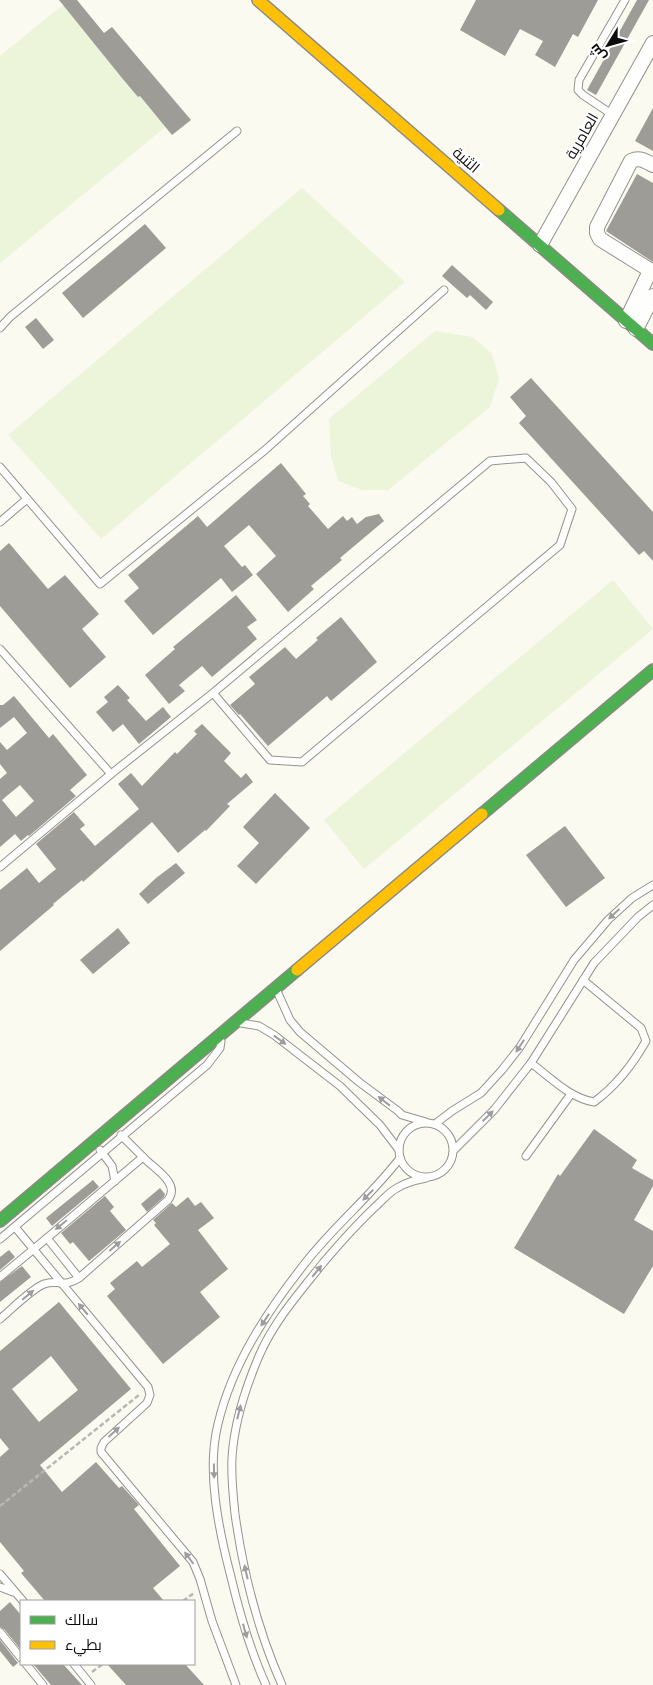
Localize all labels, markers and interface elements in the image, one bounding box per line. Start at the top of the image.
north arrow [583,20,633,70]
text: ش [586,40,610,65]
street label: العامرية [563,110,602,162]
street label: الثنية [449,144,483,176]
one-way arrow [608,908,620,920]
one-way arrow [274,1035,287,1045]
one-way arrow [515,1039,525,1053]
one-way arrow [378,1095,391,1106]
one-way arrow [482,1110,494,1122]
one-way arrow [362,1189,374,1201]
one-way arrow [55,1220,68,1231]
one-way arrow [109,1240,121,1252]
one-way arrow [312,1265,323,1278]
one-way arrow [22,1290,35,1301]
one-way arrow [77,1303,88,1316]
one-way arrow [260,1313,269,1327]
one-way arrow [235,1404,243,1419]
one-way arrow [108,1427,121,1438]
one-way arrow [210,1464,218,1480]
one-way arrow [183,1552,194,1565]
one-way arrow [242,1565,250,1580]
legend [20,1600,195,1665]
text: سالك [65,1612,98,1628]
one-way arrow [241,1623,249,1638]
text: بطيء [65,1637,102,1657]

